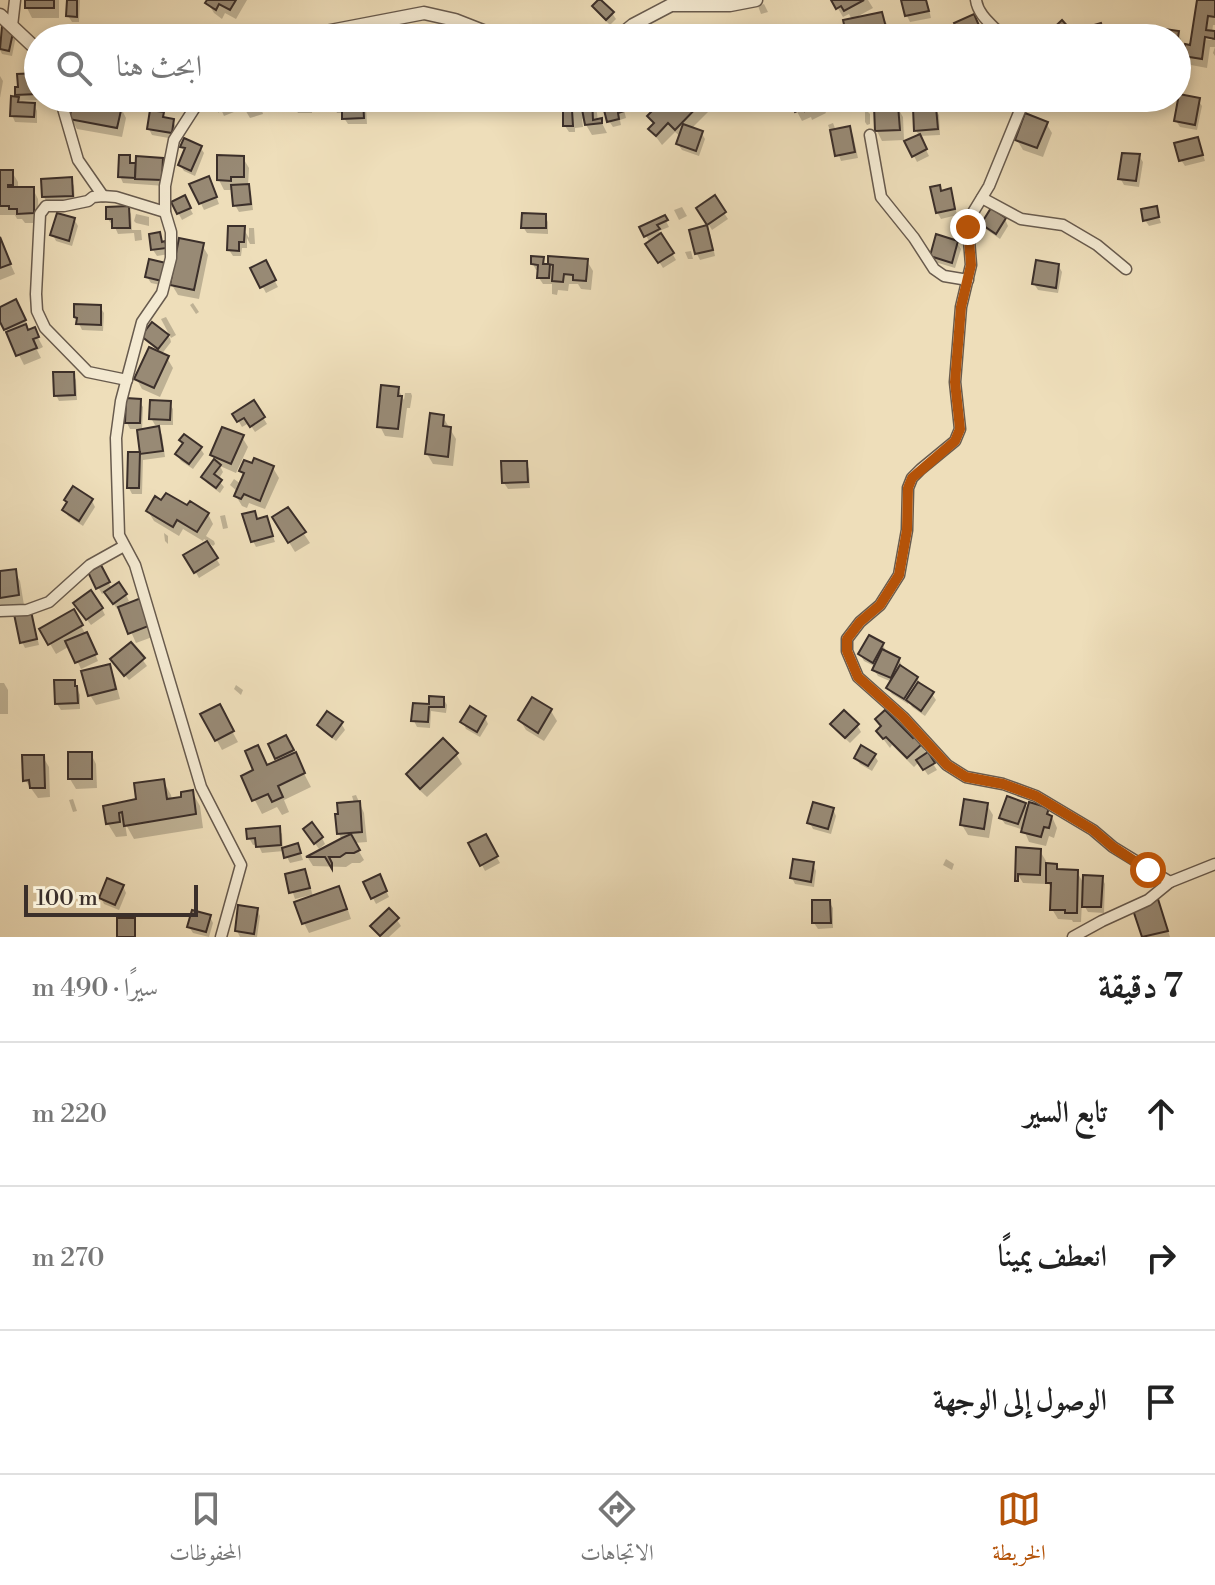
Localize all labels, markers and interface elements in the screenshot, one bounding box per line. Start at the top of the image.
search box [24,24,1191,112]
icon: search [52,46,96,90]
text: ابحث هنا [116,48,202,86]
route end [950,209,986,245]
route start [1130,852,1166,888]
scale bar [24,881,198,917]
text: 100 m [36,885,98,912]
text: 7 دقيقة [1098,966,1183,1008]
text: سيرًا · 490 m [32,972,158,1004]
icon: ahead [1139,1092,1183,1136]
text: تابع السير [1024,1094,1107,1132]
text: 220 m [32,1098,107,1130]
icon: right [1139,1236,1183,1280]
text: انعطف يمينًا [998,1238,1107,1276]
text: 270 m [32,1242,105,1274]
icon: arrive [1139,1380,1183,1424]
text: الوصول إلى الوجهة [933,1382,1107,1420]
tab: المحفوظات [169,1487,242,1574]
tab: الاتجاهات [580,1487,654,1574]
tab: الخريطة [992,1487,1046,1574]

